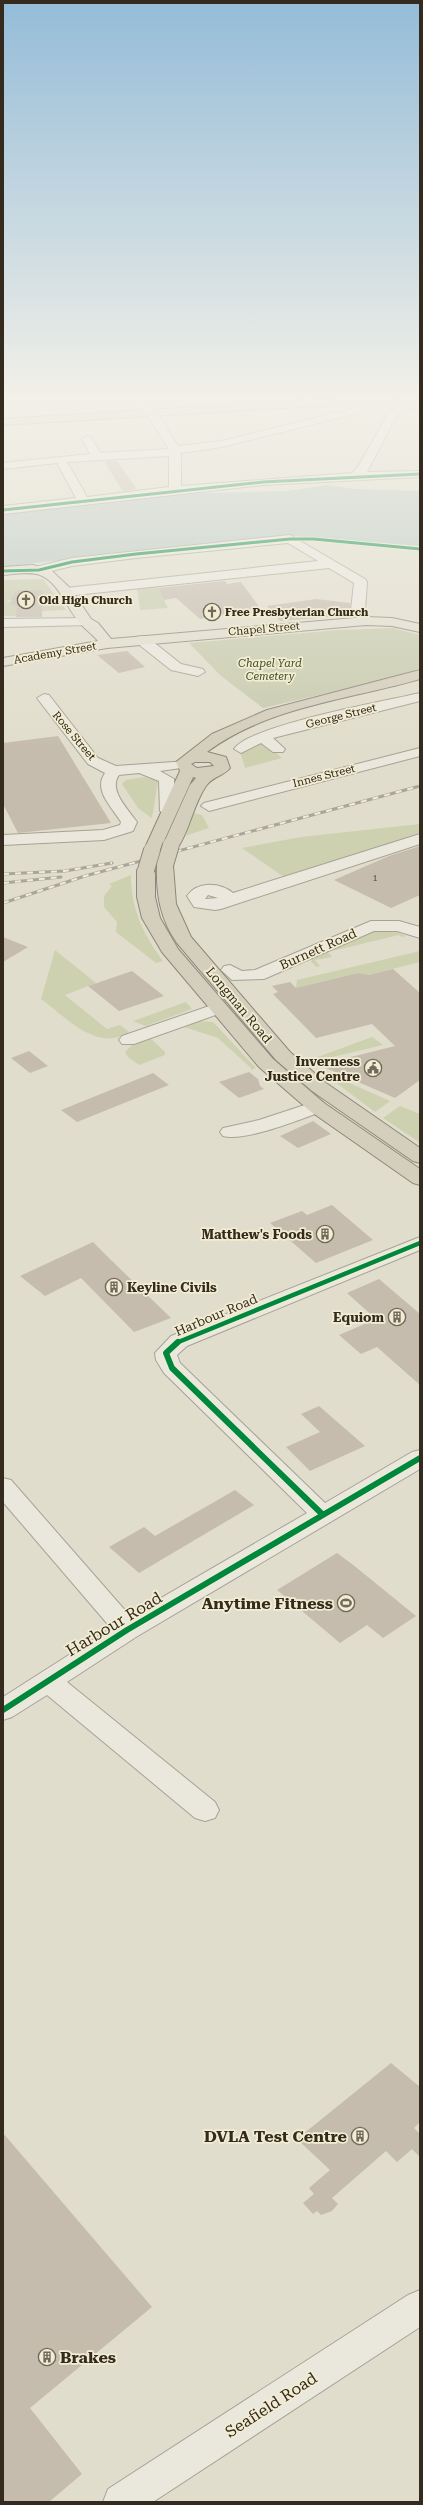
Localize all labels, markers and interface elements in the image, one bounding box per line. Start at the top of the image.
church icon: Old High Church [16,590,36,610]
place label: Old High Church [39,594,133,607]
church icon: Free Presbyterian Church [202,602,222,622]
place label: Free Presbyterian Church [225,606,369,619]
street label: Chapel Street [228,619,300,639]
street label: Academy Street [13,639,97,667]
park label: Chapel Yard Cemetery [238,657,302,683]
street label: George Street [304,701,378,731]
street label: Rose Street [50,709,98,763]
street label: Innes Street [291,762,357,790]
house number: 1 [372,873,378,883]
street label: Burnett Road [277,925,359,973]
street label: Longman Road [203,964,276,1046]
place label: Inverness Justice Centre [265,1054,360,1084]
public building icon: Inverness Justice Centre [363,1058,383,1078]
building icon: Matthew's Foods [315,1224,335,1244]
place label: Matthew's Foods [201,1227,312,1242]
building icon: Keyline Civils [104,1277,124,1297]
place label: Keyline Civils [127,1280,217,1295]
street label: Harbour Road [173,1291,260,1339]
building icon: Equiom [387,1307,407,1327]
place label: Equiom [333,1310,384,1325]
street label: Harbour Road [63,1588,165,1660]
sports icon: Anytime Fitness [336,1593,356,1613]
place label: Anytime Fitness [202,1594,333,1613]
building icon: DVLA Test Centre [350,2126,370,2146]
place label: DVLA Test Centre [204,2127,347,2146]
building icon: Brakes [37,2347,57,2367]
place label: Brakes [60,2348,116,2367]
street label: Seafield Road [222,2368,320,2442]

